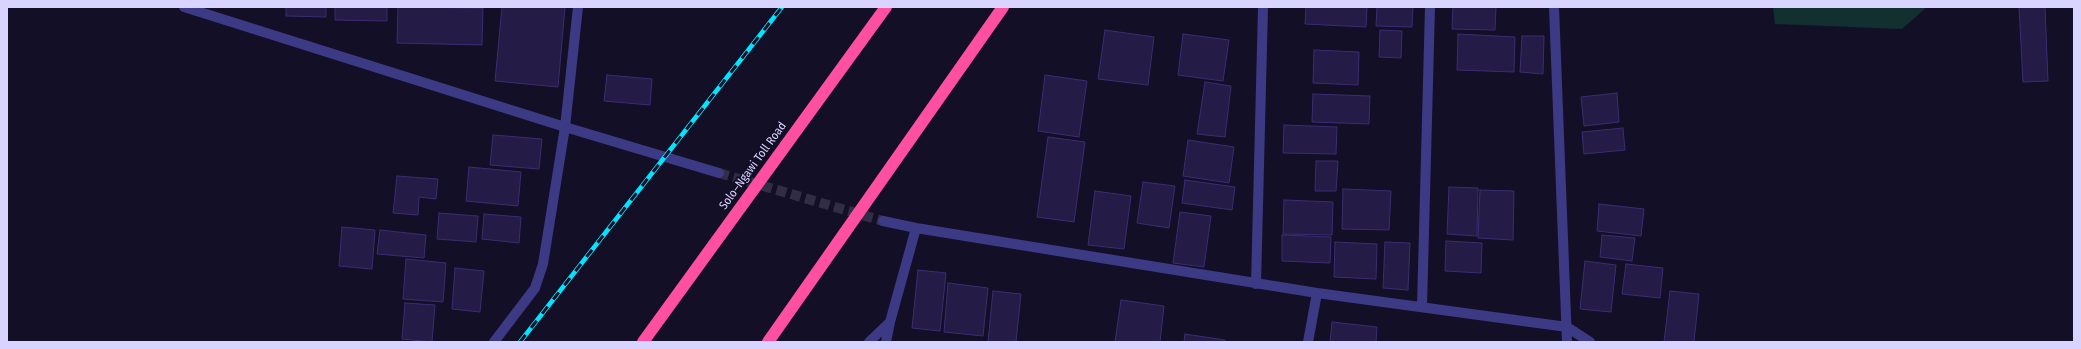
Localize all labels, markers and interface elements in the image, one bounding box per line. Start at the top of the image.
street label: Solo–Ngawi Toll Road [716,119,790,213]

